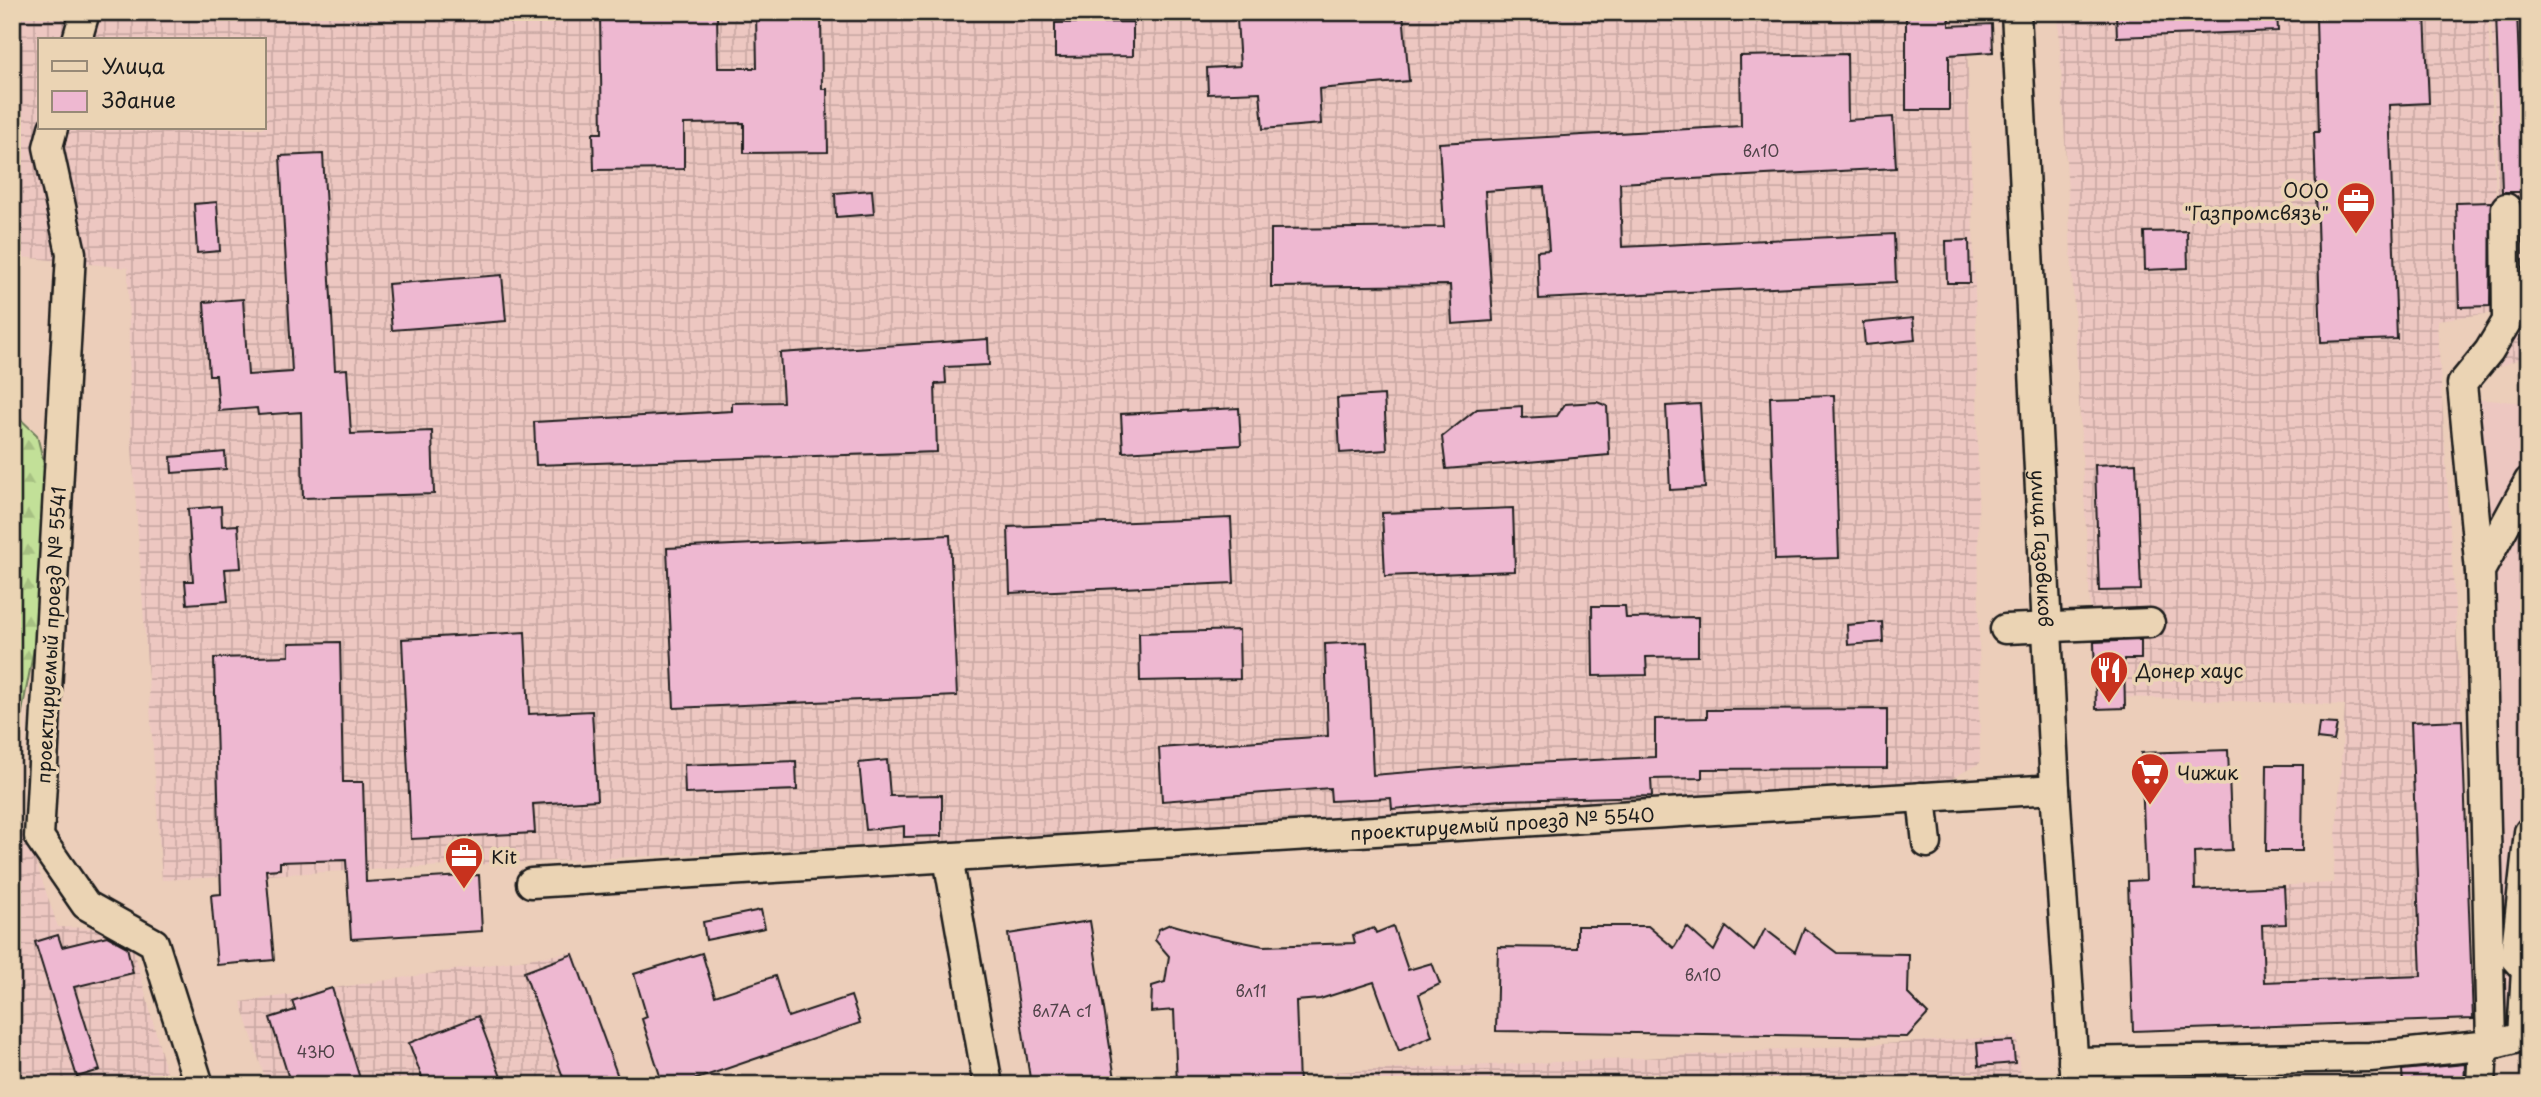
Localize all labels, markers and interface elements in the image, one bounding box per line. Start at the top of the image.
legend [38,38,266,130]
text: Улица [102,49,165,81]
text: Здание [102,83,176,115]
house number: вл10 [1743,138,1779,162]
place label: ООО "Газпромсвязь" [2184,176,2329,226]
office icon: ООО "Газпромсвязь" [2335,180,2377,235]
street label: улица Газовиков [2025,469,2061,628]
street label: проектируемый проезд № 5541 [28,486,72,784]
restaurant icon: Донер хаус [2088,649,2130,704]
place label: Донер хаус [2135,656,2244,684]
supermarket icon: Чижик [2129,751,2171,806]
place label: Чижик [2177,758,2239,786]
street label: проектируемый проезд № 5540 [1349,800,1655,846]
office icon: Kit [443,835,485,890]
place label: Kit [491,842,517,870]
house number: вл10 [1685,962,1721,986]
house number: вл11 [1236,978,1267,1002]
house number: вл7А с1 [1032,998,1092,1022]
house number: 43Ю [297,1039,335,1063]

